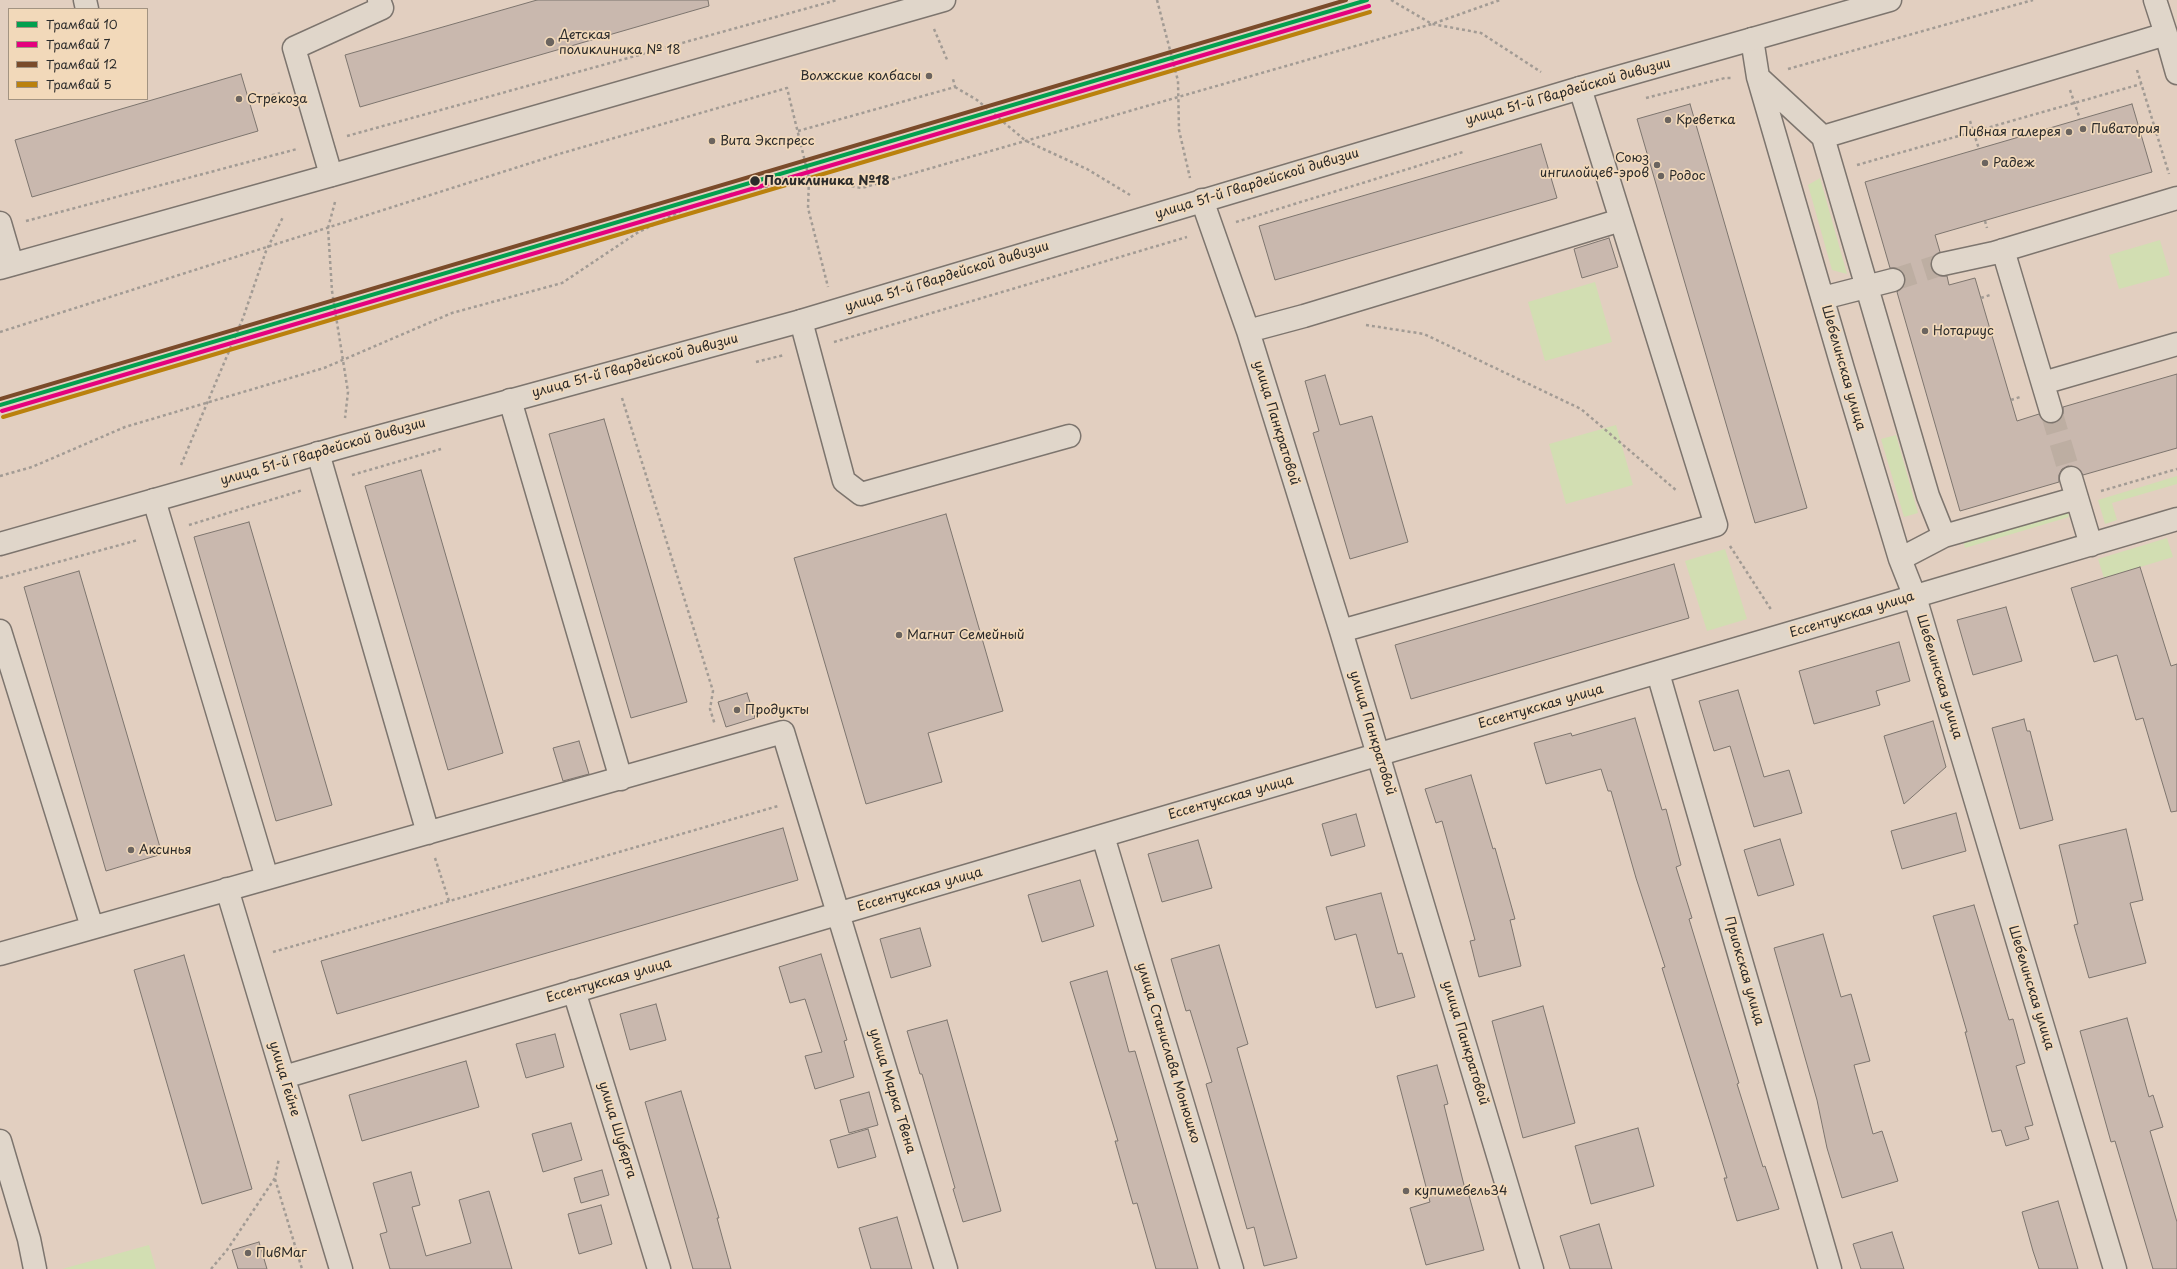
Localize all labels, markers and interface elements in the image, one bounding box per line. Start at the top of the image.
legend [8,8,148,100]
text: Трамвай 10 [46,15,118,33]
place label: Детская поликлиника № 18 [559,27,681,58]
text: Трамвай 7 [46,35,110,53]
marker: Детская поликлиника № 18 [544,36,556,48]
text: Трамвай 12 [46,55,117,73]
street label: улица 51-й Гвардейской дивизии [1464,55,1672,129]
place label: Волжские колбасы [800,68,921,84]
marker: Волжские колбасы [924,71,934,81]
text: Трамвай 5 [46,75,112,93]
place label: Стрекоза [247,91,307,107]
marker: Стрекоза [234,94,244,104]
place label: Креветка [1676,112,1735,128]
marker: Креветка [1663,115,1673,125]
place label: Пиватория [2091,121,2160,137]
place label: Пивная галерея [1959,124,2061,140]
marker: Пиватория [2078,124,2088,134]
marker: Пивная галерея [2064,127,2074,137]
place label: Вита Экспресс [720,133,814,149]
marker: Вита Экспресс [707,136,717,146]
street label: улица 51-й Гвардейской дивизии [1153,145,1361,223]
place label: Союз ингилойцев-эров [1540,150,1649,181]
place label: Радеж [1993,155,2035,171]
marker: Радеж [1980,158,1990,168]
marker: Союз ингилойцев-эров [1652,160,1662,170]
place label: Родос [1669,168,1706,184]
marker: Родос [1656,171,1666,181]
place label: Поликлиника №18 [764,173,890,189]
marker: Поликлиника №18 [748,174,762,188]
street label: улица 51-й Гвардейской дивизии [843,238,1051,316]
street label: Шебелинская улица [1818,304,1868,432]
place label: Нотариус [1933,323,1994,339]
marker: Нотариус [1920,326,1930,336]
street label: улица 51-й Гвардейской дивизии [530,331,740,401]
street label: улица Панкратовой [1250,359,1302,487]
street label: улица 51-й Гвардейской дивизии [219,415,427,489]
street label: Ессентукская улица [1788,589,1916,641]
street label: Шебелинская улица [1913,613,1965,741]
place label: Магнит Семейный [907,627,1025,643]
marker: Магнит Семейный [894,630,904,640]
street label: улица Панкратовой [1346,669,1398,797]
street label: Ессентукская улица [1477,682,1605,732]
place label: Продукты [745,702,809,718]
marker: Продукты [732,705,742,715]
street label: Ессентукская улица [1167,773,1295,823]
place label: Аксинья [139,842,192,858]
marker: Аксинья [126,845,136,855]
street label: Ессентукская улица [856,865,984,915]
street label: Приокская улица [1721,915,1767,1027]
street label: Шебелинская улица [2005,924,2057,1052]
street label: Ессентукская улица [545,956,673,1006]
street label: улица Станислава Монюшко [1133,961,1203,1145]
street label: улица Панкратовой [1439,979,1491,1107]
street label: улица Марка Твена [866,1027,918,1155]
street label: улица Гейне [265,1039,303,1119]
street label: улица Шуберта [595,1080,639,1180]
place label: купимебель34 [1414,1183,1508,1199]
marker: купимебель34 [1401,1186,1411,1196]
place label: ПивМаг [256,1245,307,1261]
marker: ПивМаг [243,1248,253,1258]

